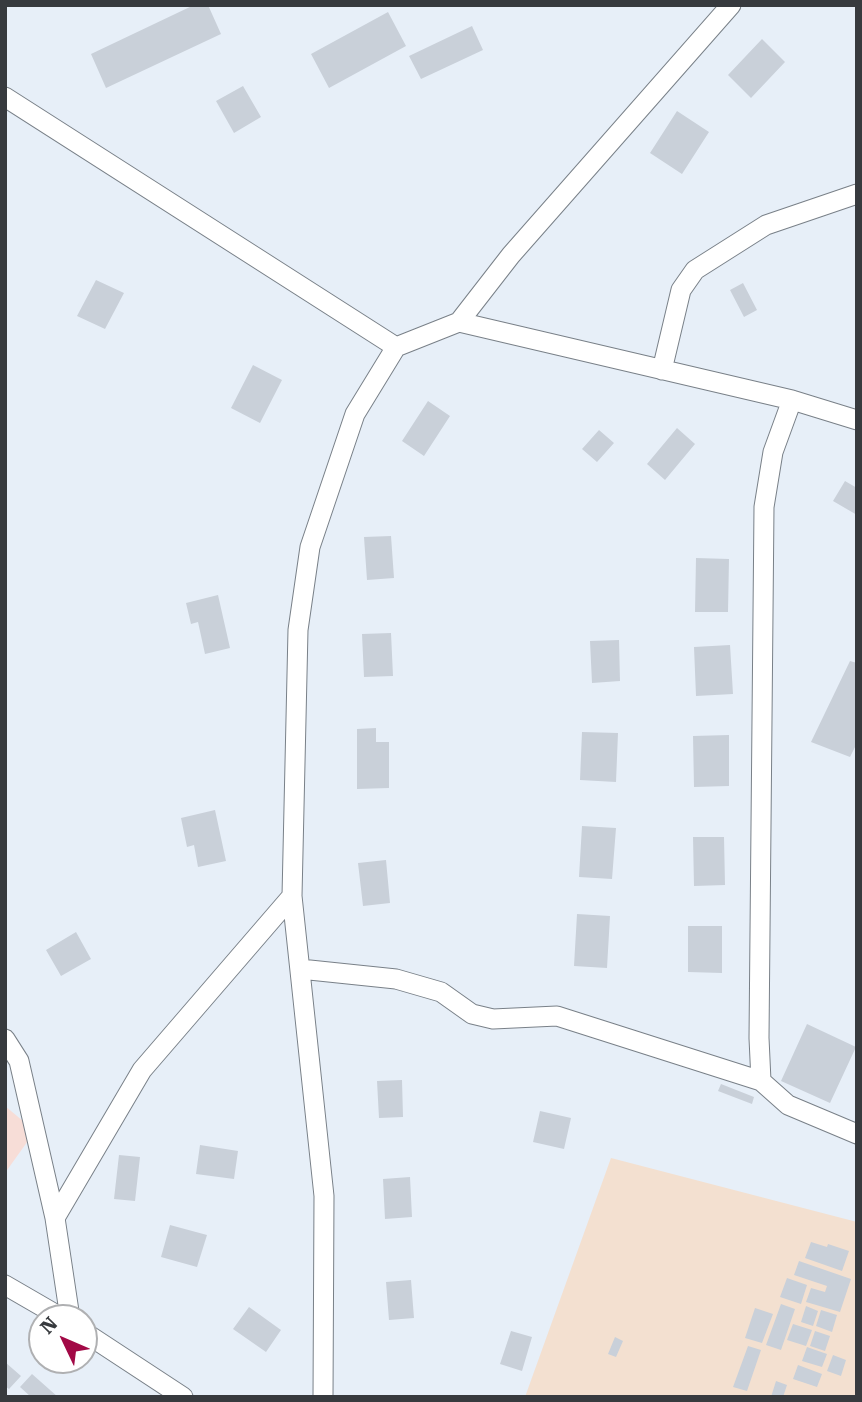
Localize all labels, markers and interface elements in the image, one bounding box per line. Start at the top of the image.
north arrow [28,1304,98,1374]
text: N [36,1312,62,1339]

